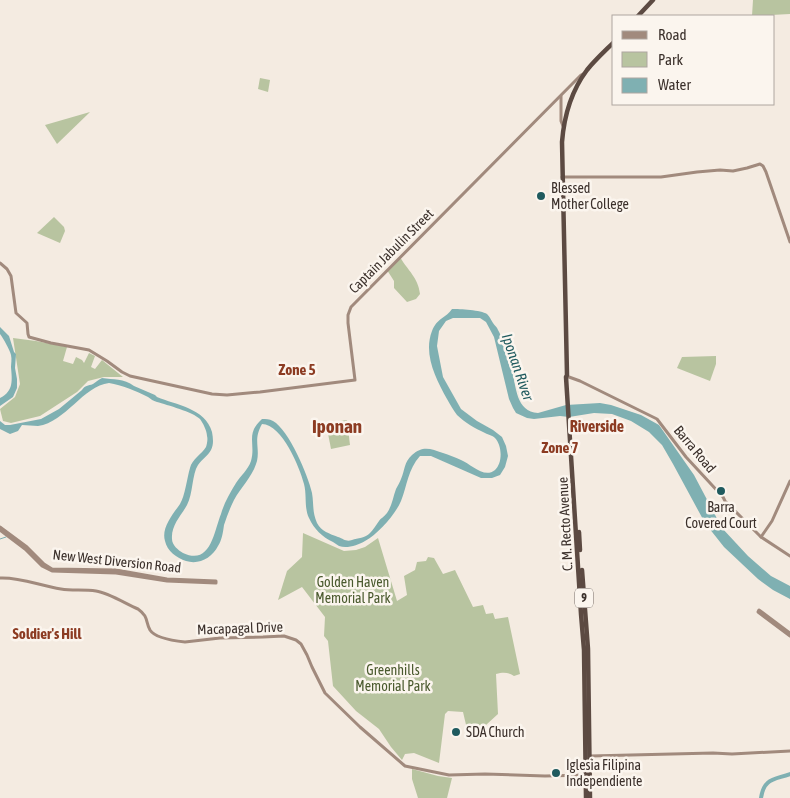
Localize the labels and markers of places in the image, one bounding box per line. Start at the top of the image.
place label: Blessed Mother College [551,180,629,212]
marker: Blessed Mother College [535,190,547,202]
marker: Barra Covered Court [715,485,727,497]
place label: Barra Covered Court [685,499,757,531]
place label: SDA Church [466,724,524,740]
marker: SDA Church [450,726,462,738]
place label: Iglesia Filipina Independiente [566,757,642,789]
marker: Iglesia Filipina Independiente [550,767,562,779]

